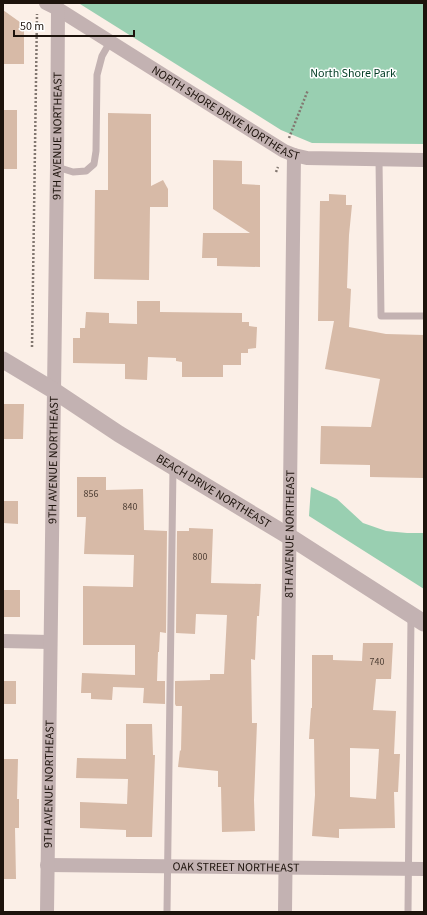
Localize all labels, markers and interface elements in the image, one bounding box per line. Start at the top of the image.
scale bar [14,12,134,38]
text: 50 m [20,18,44,35]
street label: NORTH SHORE DRIVE NORTHEAST [148,62,302,165]
park label: North Shore Park [310,65,396,82]
street label: 9TH AVENUE NORTHEAST [49,72,67,200]
street label: 9TH AVENUE NORTHEAST [44,395,63,524]
street label: BEACH DRIVE NORTHEAST [153,450,274,533]
street label: 8TH AVENUE NORTHEAST [281,469,299,598]
house number: 856 [84,487,98,501]
house number: 840 [123,500,137,514]
house number: 800 [193,550,207,564]
house number: 740 [370,655,384,669]
street label: 9TH AVENUE NORTHEAST [40,719,59,848]
street label: OAK STREET NORTHEAST [172,858,300,877]

